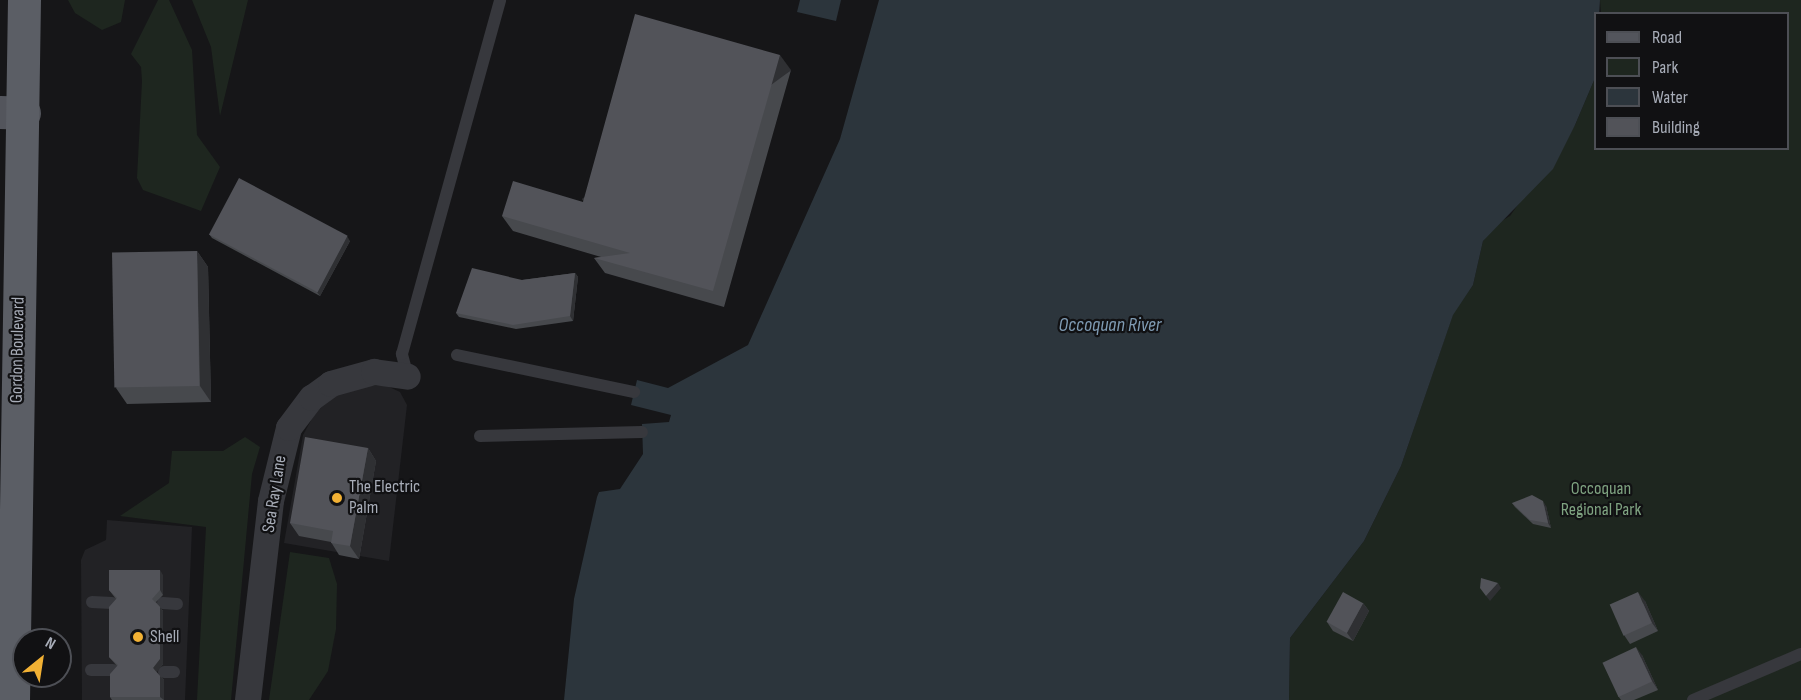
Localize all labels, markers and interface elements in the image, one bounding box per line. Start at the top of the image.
legend [1594,12,1789,150]
text: Road [1652,27,1682,48]
text: Park [1652,57,1678,78]
text: Water [1652,87,1688,108]
text: Building [1652,117,1700,138]
street label: Gordon Boulevard [6,297,30,403]
water label: Occoquan River [1059,313,1161,337]
street label: Sea Ray Lane [258,454,292,534]
place label: The Electric Palm [349,477,420,520]
park label: Occoquan Regional Park [1561,479,1641,522]
marker: The Electric Palm [330,491,344,505]
place label: Shell [150,626,179,648]
north arrow [12,628,72,688]
marker: Shell [131,630,145,644]
text: N [42,633,59,654]

